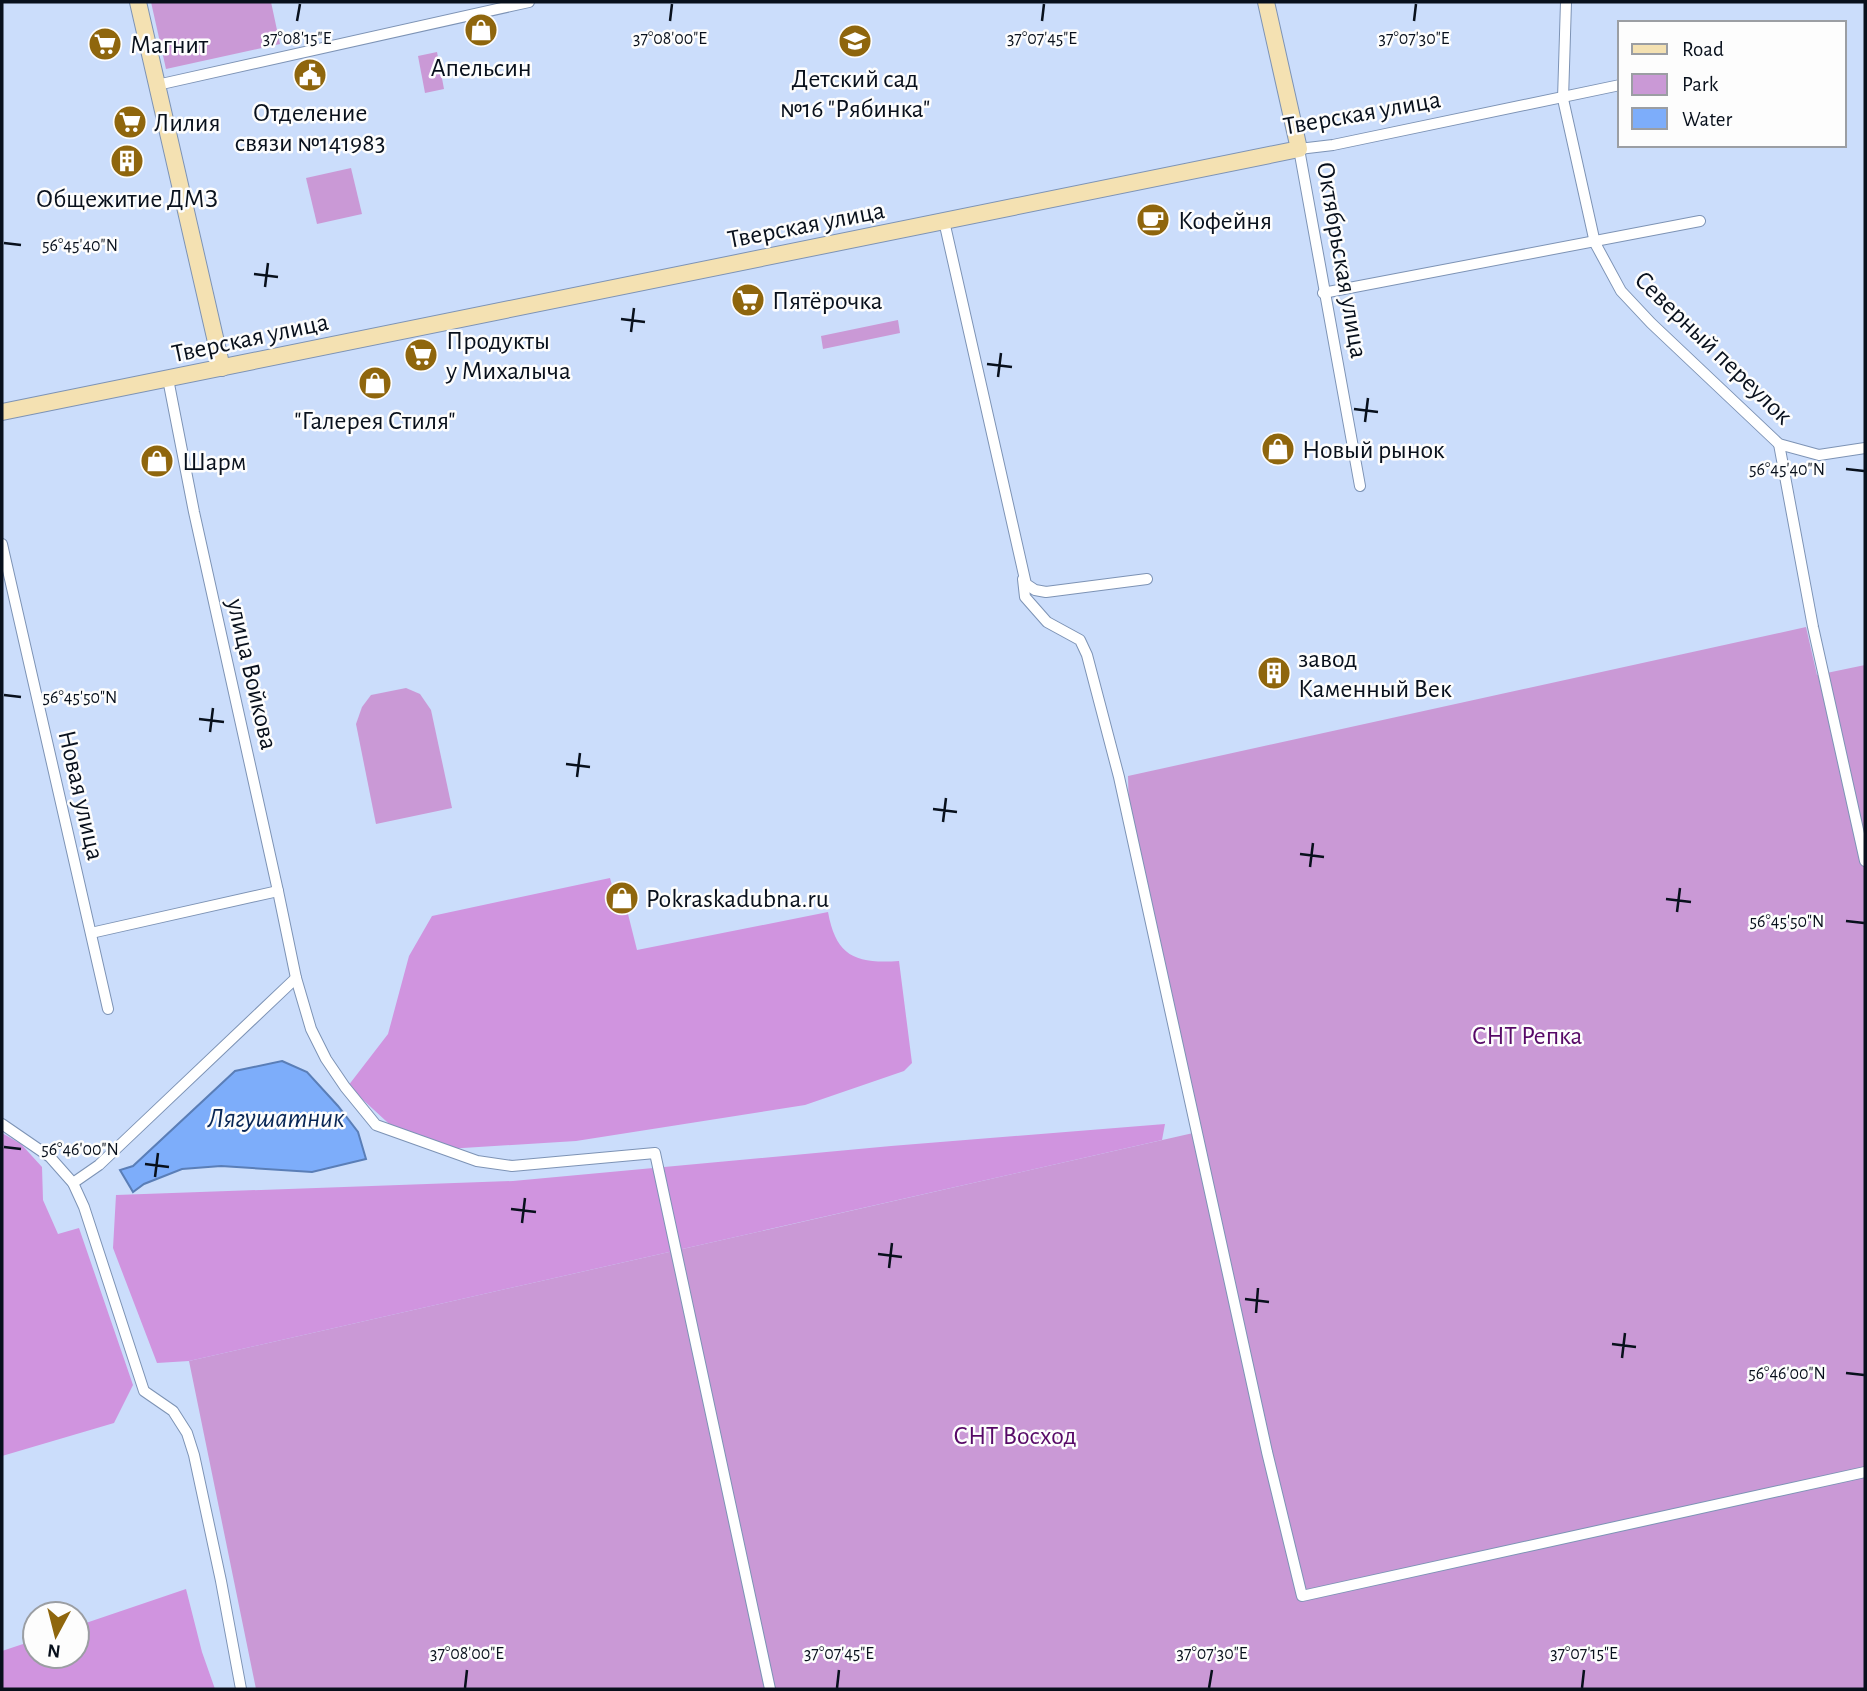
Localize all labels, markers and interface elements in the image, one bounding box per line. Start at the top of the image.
shop icon: Апельсин [462,11,500,49]
legend [1618,21,1846,147]
school or university icon: Детский сад №16 "Рябинка" [836,22,874,60]
supermarket icon: Магнит [86,25,124,63]
text: 37°08'15"E [263,30,332,48]
text: 37°08'00"E [633,30,707,48]
text: 37°07'45"E [1007,30,1077,48]
text: 37°07'30"E [1379,30,1450,48]
place label: Магнит [130,32,209,58]
text: Road [1682,39,1724,60]
place label: Апельсин [430,55,532,81]
public building icon: Отделение связи №141983 [291,56,329,94]
place label: Детский сад №16 "Рябинка" [780,66,930,122]
text: Park [1682,74,1719,95]
street label: Тверская улица [1281,86,1443,140]
place label: Отделение связи №141983 [235,100,385,156]
supermarket icon: Лилия [111,103,149,141]
text: Water [1682,109,1732,130]
place label: Лилия [154,110,221,136]
building icon: Общежитие ДМЗ [108,142,146,180]
street label: Октябрьская улица [1312,160,1372,361]
place label: Общежитие ДМЗ [36,186,218,212]
street label: Тверская улица [725,197,887,253]
cafe icon: Кофейня [1134,201,1172,239]
place label: Кофейня [1178,208,1272,234]
text: 56°45'40"N [42,237,118,255]
street label: Северный переулок [1629,266,1797,429]
supermarket icon: Пятёрочка [729,281,767,319]
place label: Пятёрочка [772,288,883,314]
street label: Тверская улица [170,309,331,367]
place label: Продукты у Михалыча [445,328,571,384]
supermarket icon: Продукты у Михалыча [402,336,440,374]
shop icon: "Галерея Стиля" [356,364,394,402]
place label: "Галерея Стиля" [294,408,456,434]
shop icon: Новый рынок [1259,430,1297,468]
place label: Новый рынок [1302,437,1445,463]
shop icon: Шарм [138,442,176,480]
place label: Шарм [182,449,247,475]
text: 56°45'40"N [1749,461,1825,479]
street label: улица Войкова [222,595,282,752]
place label: завод Каменный Век [1298,646,1452,702]
building icon: завод Каменный Век [1255,654,1293,692]
text: 56°45'50"N [43,689,117,707]
street label: Новая улица [53,728,109,863]
shop icon: Pokraskadubna.ru [603,879,641,917]
place label: Pokraskadubna.ru [646,886,829,912]
text: 56°45'50"N [1750,913,1824,931]
park label: СНТ Репка [1472,1023,1582,1049]
water label: Лягушатник [206,1105,345,1133]
text: 56°46'00"N [41,1141,119,1159]
text: 56°46'00"N [1748,1365,1826,1383]
park label: СНТ Восход [953,1423,1077,1449]
north arrow [21,1600,91,1670]
text: N [46,1640,62,1661]
text: 37°08'00"E [430,1645,504,1663]
text: 37°07'45"E [804,1645,874,1663]
text: 37°07'30"E [1177,1645,1248,1663]
text: 37°07'15"E [1550,1645,1618,1663]

